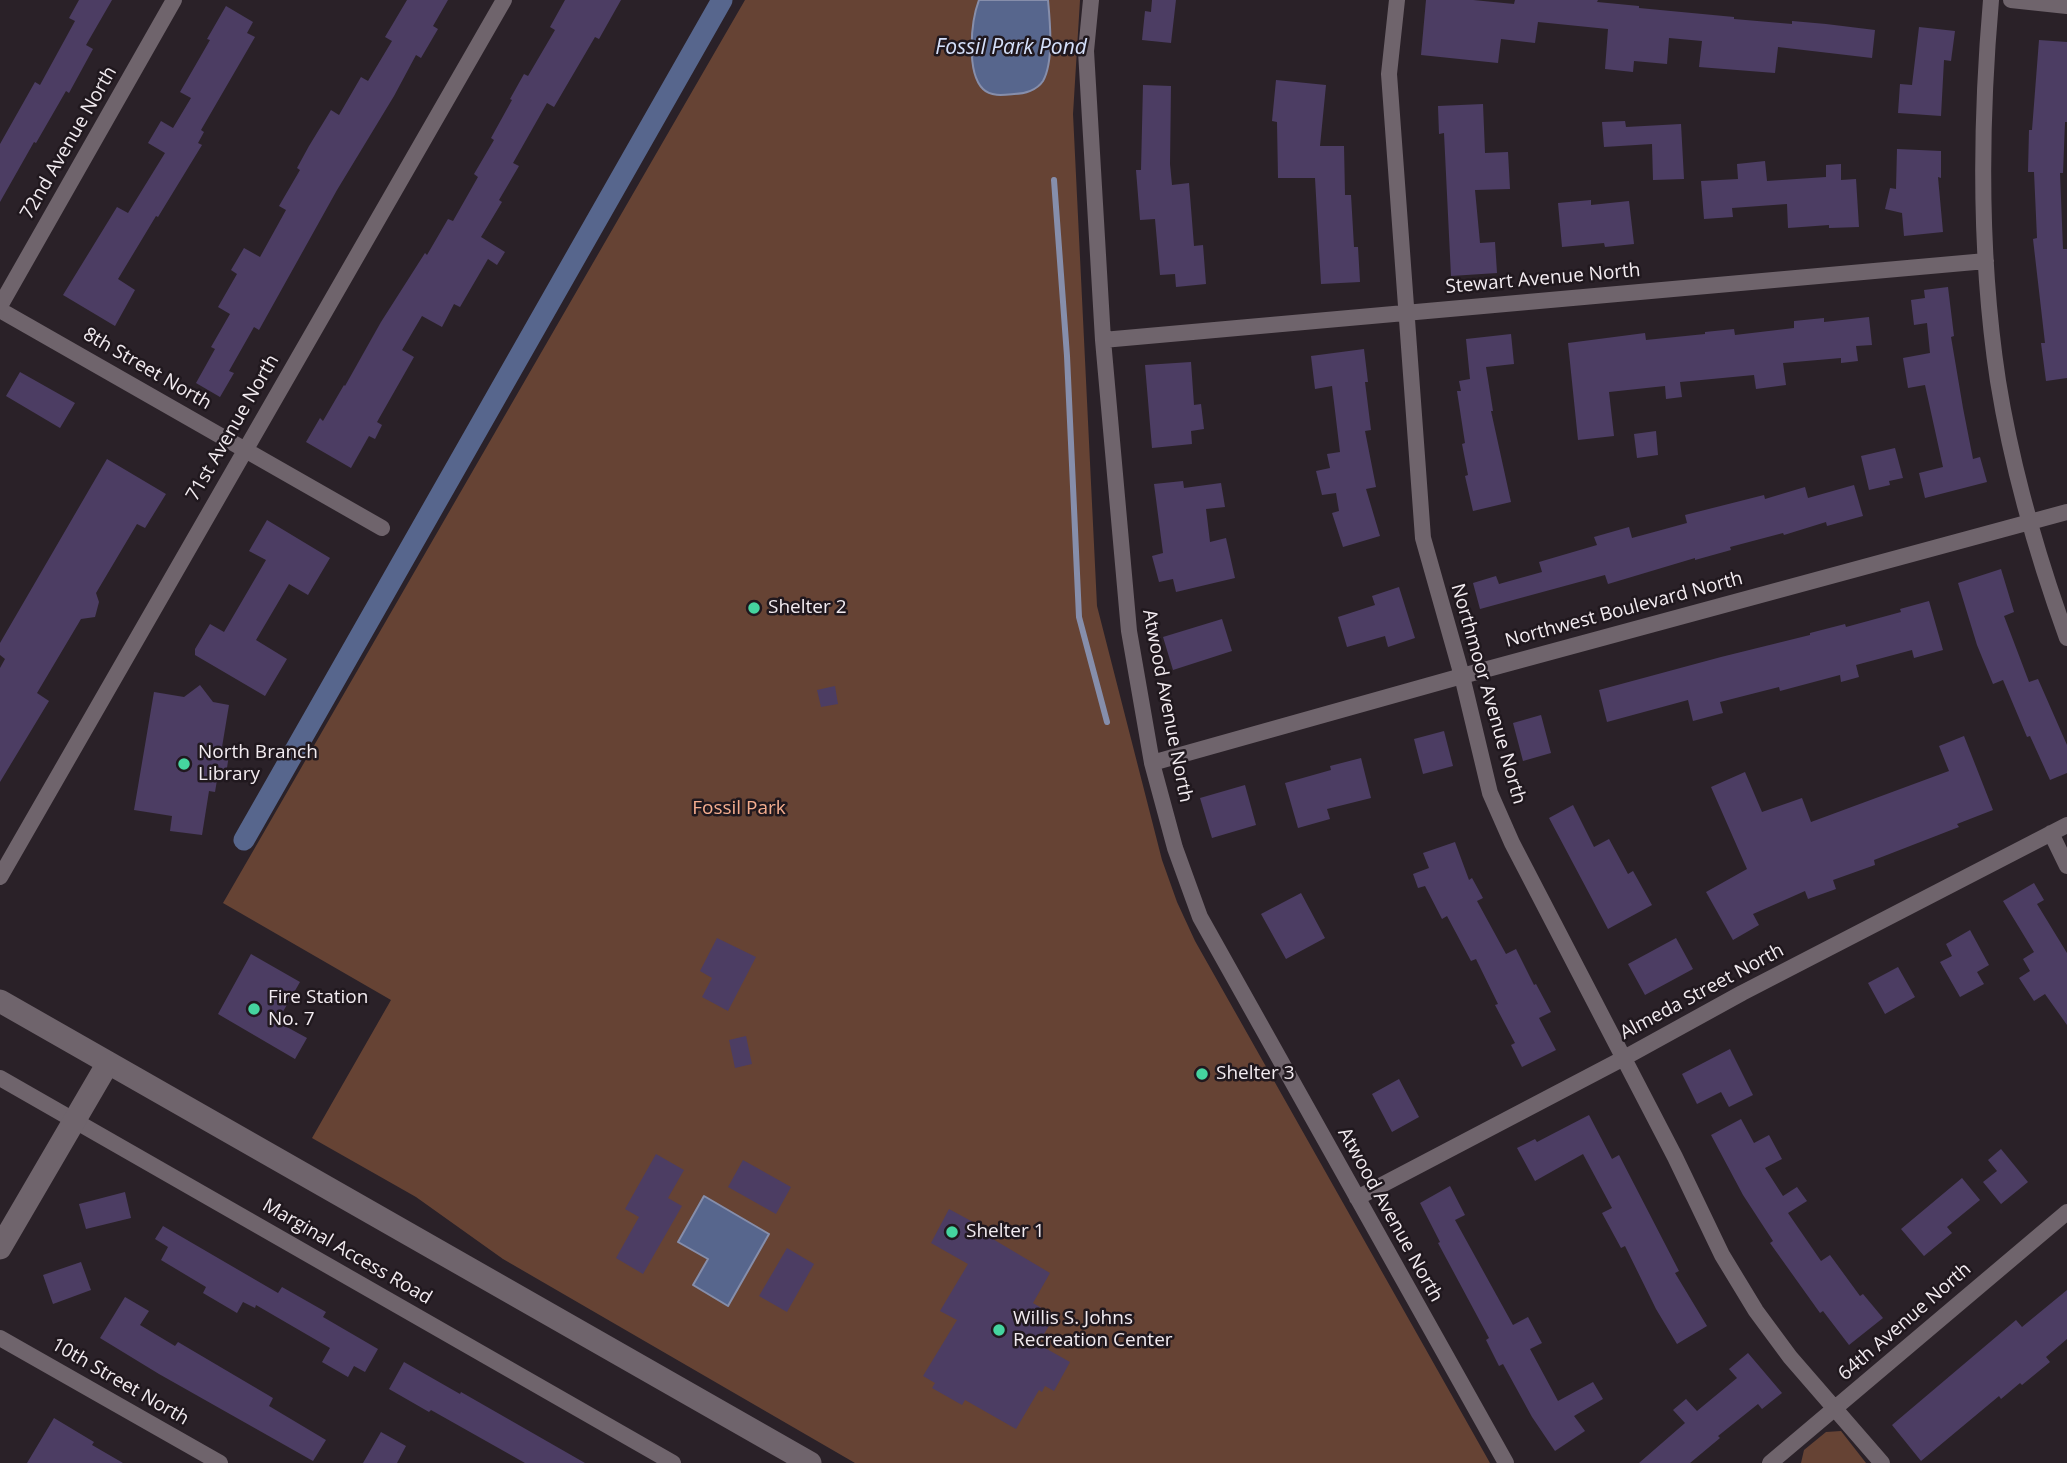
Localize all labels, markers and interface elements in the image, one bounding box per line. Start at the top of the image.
water label: Fossil Park Pond [935,35,1087,61]
street label: 72nd Avenue North [16,62,122,224]
street label: Stewart Avenue North [1445,259,1641,299]
street label: 8th Street North [79,323,215,415]
street label: 71st Avenue North [182,351,284,505]
street label: Northwest Boulevard North [1503,567,1745,653]
street label: Northmoor Avenue North [1446,581,1530,807]
place label: Shelter 2 [768,597,847,619]
marker: Shelter 2 [746,600,762,616]
street label: Atwood Avenue North [1137,608,1197,804]
place label: North Branch Library [198,742,318,786]
marker: North Branch Library [176,756,192,772]
park label: Fossil Park [692,798,786,820]
street label: Almeda Street North [1616,939,1788,1045]
place label: Fire Station No. 7 [268,987,368,1031]
marker: Fire Station No. 7 [246,1001,262,1017]
place label: Shelter 3 [1216,1063,1295,1085]
marker: Shelter 3 [1194,1066,1210,1082]
street label: Atwood Avenue North [1333,1124,1447,1306]
street label: Marginal Access Road [258,1194,436,1310]
place label: Shelter 1 [966,1221,1045,1243]
marker: Shelter 1 [944,1224,960,1240]
street label: 64th Avenue North [1834,1258,1976,1386]
place label: Willis S. Johns Recreation Center [1013,1308,1173,1352]
marker: Willis S. Johns Recreation Center [991,1322,1007,1338]
street label: 10th Street North [47,1333,193,1431]

